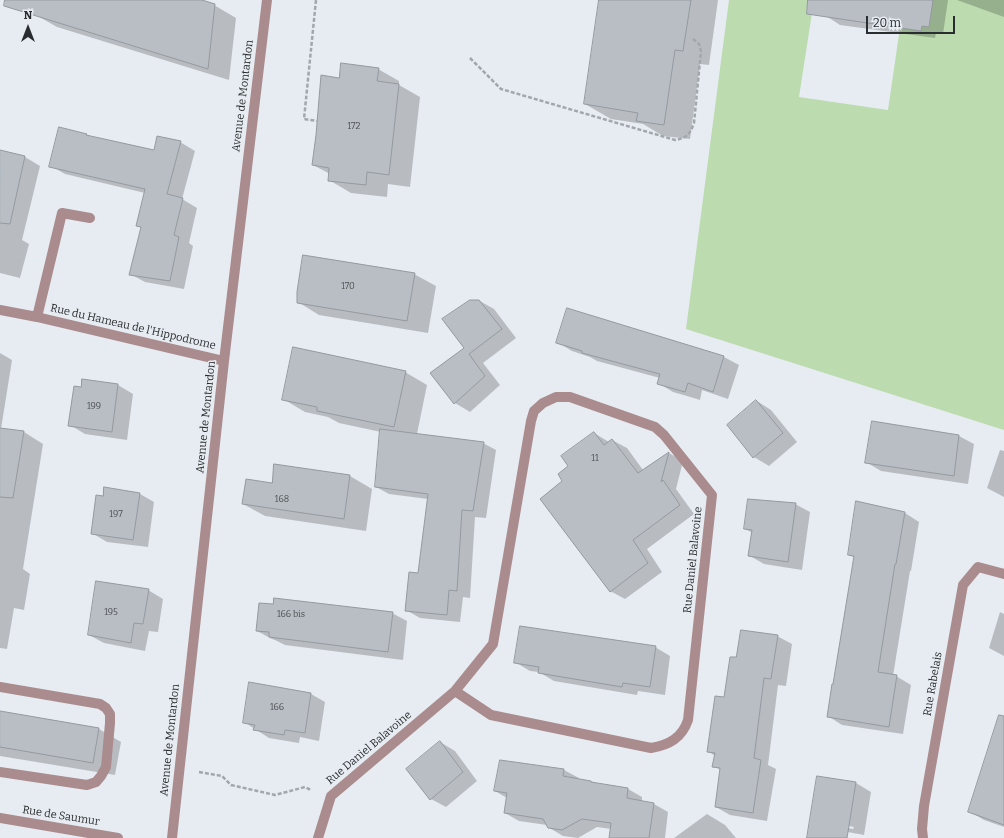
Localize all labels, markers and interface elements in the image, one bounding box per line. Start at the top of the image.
north arrow [8,8,48,48]
scale bar [868,8,957,34]
text: N [24,9,32,22]
text: 20 m [873,16,901,30]
street label: Avenue de Montardon [230,39,256,153]
house number: 172 [348,121,360,131]
house number: 170 [341,281,355,291]
street label: Rue du Hameau de l'Hippodrome [49,302,217,352]
street label: Avenue de Montardon [194,360,218,474]
house number: 199 [87,401,101,411]
house number: 11 [591,453,599,463]
house number: 168 [275,494,289,504]
street label: Rue Daniel Balavoine [681,506,705,614]
house number: 197 [109,509,123,519]
house number: 195 [104,607,118,617]
house number: 166 bis [277,609,305,619]
street label: Rue Rabelais [921,651,945,717]
street label: Avenue de Montardon [158,683,182,797]
house number: 166 [270,702,284,712]
street label: Rue Daniel Balavoine [324,708,414,788]
street label: Rue de Saumur [21,803,101,829]

